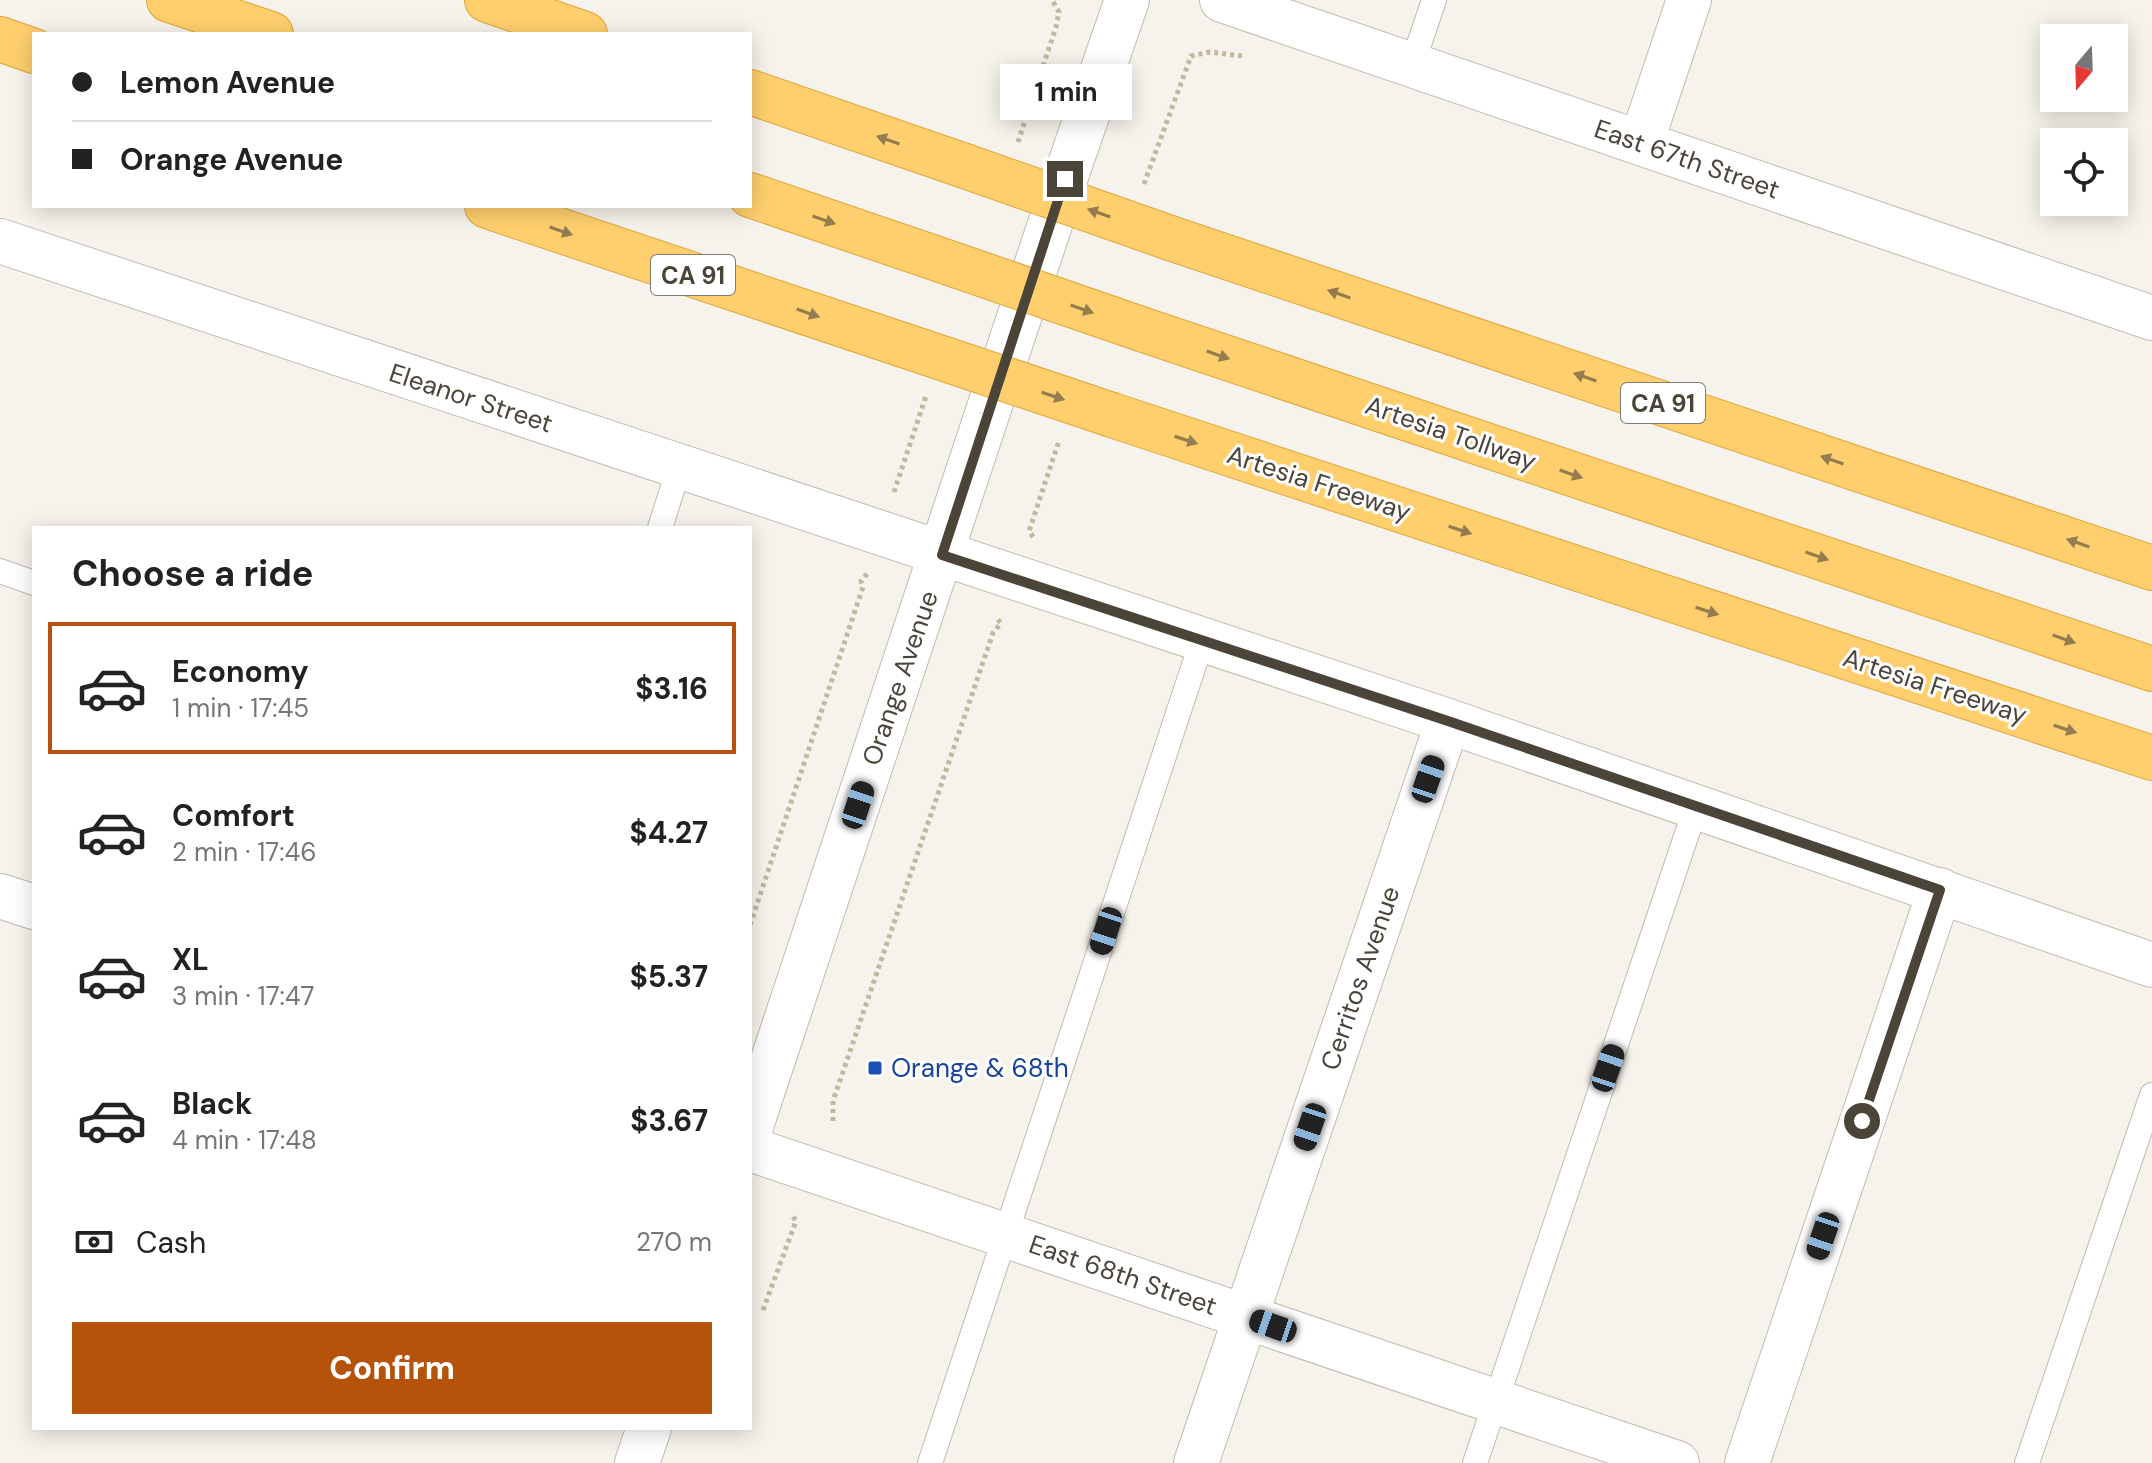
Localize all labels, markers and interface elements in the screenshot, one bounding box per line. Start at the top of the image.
north arrow [2040,24,2128,112]
map controls [2040,24,2128,216]
text: Lemon Avenue [120,63,335,102]
callout: 1 min [999,63,1131,119]
text: 1 min [1034,75,1098,109]
street label: East 67th Street [1590,111,1784,207]
button: locate [2040,128,2128,216]
one-way arrow [876,133,900,145]
text: Orange Avenue [120,140,343,179]
route end [1047,161,1083,197]
one-way arrow [1087,207,1111,219]
one-way arrow [812,215,836,227]
one-way arrow [549,225,573,237]
road number: CA 91 [651,255,735,295]
one-way arrow [1326,288,1350,300]
one-way arrow [1071,303,1095,316]
one-way arrow [796,308,820,320]
one-way arrow [1206,350,1230,362]
street label: Eleanor Street [385,356,557,440]
one-way arrow [1573,371,1597,383]
road number: CA 91 [1621,383,1705,423]
street label: Artesia Tollway [1361,388,1541,478]
one-way arrow [1041,390,1065,402]
one-way arrow [1175,434,1199,446]
street label: Artesia Freeway [1223,437,1415,529]
one-way arrow [1819,453,1843,466]
one-way arrow [1559,468,1583,480]
one-way arrow [1448,524,1472,537]
one-way arrow [2066,536,2090,548]
text: Choose a ride [72,550,313,597]
one-way arrow [1805,551,1829,563]
street label: Orange Avenue [854,586,946,770]
one-way arrow [1695,606,1719,618]
one-way arrow [2052,634,2076,646]
street label: Artesia Freeway [1839,640,2031,732]
icon: car [76,652,148,724]
text: Economy [172,652,309,691]
text: $3.16 [635,669,708,708]
text: 1 min · 17:45 [172,691,309,725]
one-way arrow [2053,723,2077,736]
car [1409,752,1447,806]
car [839,778,877,832]
icon: car [76,796,148,868]
text: Comfort [172,796,295,835]
text: $4.27 [630,813,708,852]
text: 2 min · 17:46 [172,835,317,869]
street label: Cerritos Avenue [1313,881,1407,1075]
car [1087,904,1125,958]
icon: car [76,940,148,1012]
text: XL [172,940,209,979]
text: $5.37 [630,957,708,996]
text: 3 min · 17:47 [172,979,315,1013]
car [1589,1041,1627,1095]
place label: Orange & 68th [891,1051,1069,1085]
marker: Orange & 68th [866,1059,884,1077]
icon: car [76,1084,148,1156]
text: Black [172,1084,252,1123]
car [1291,1100,1329,1154]
text: $3.67 [630,1101,708,1140]
route start [1844,1103,1880,1139]
text: 4 min · 17:48 [172,1123,317,1157]
car [1804,1209,1842,1263]
icon: cash [72,1220,116,1264]
text: Cash [136,1223,206,1262]
text: 270 m [636,1225,712,1259]
street label: East 68th Street [1025,1227,1221,1323]
car [1246,1307,1300,1345]
button: Confirm [72,1322,712,1414]

